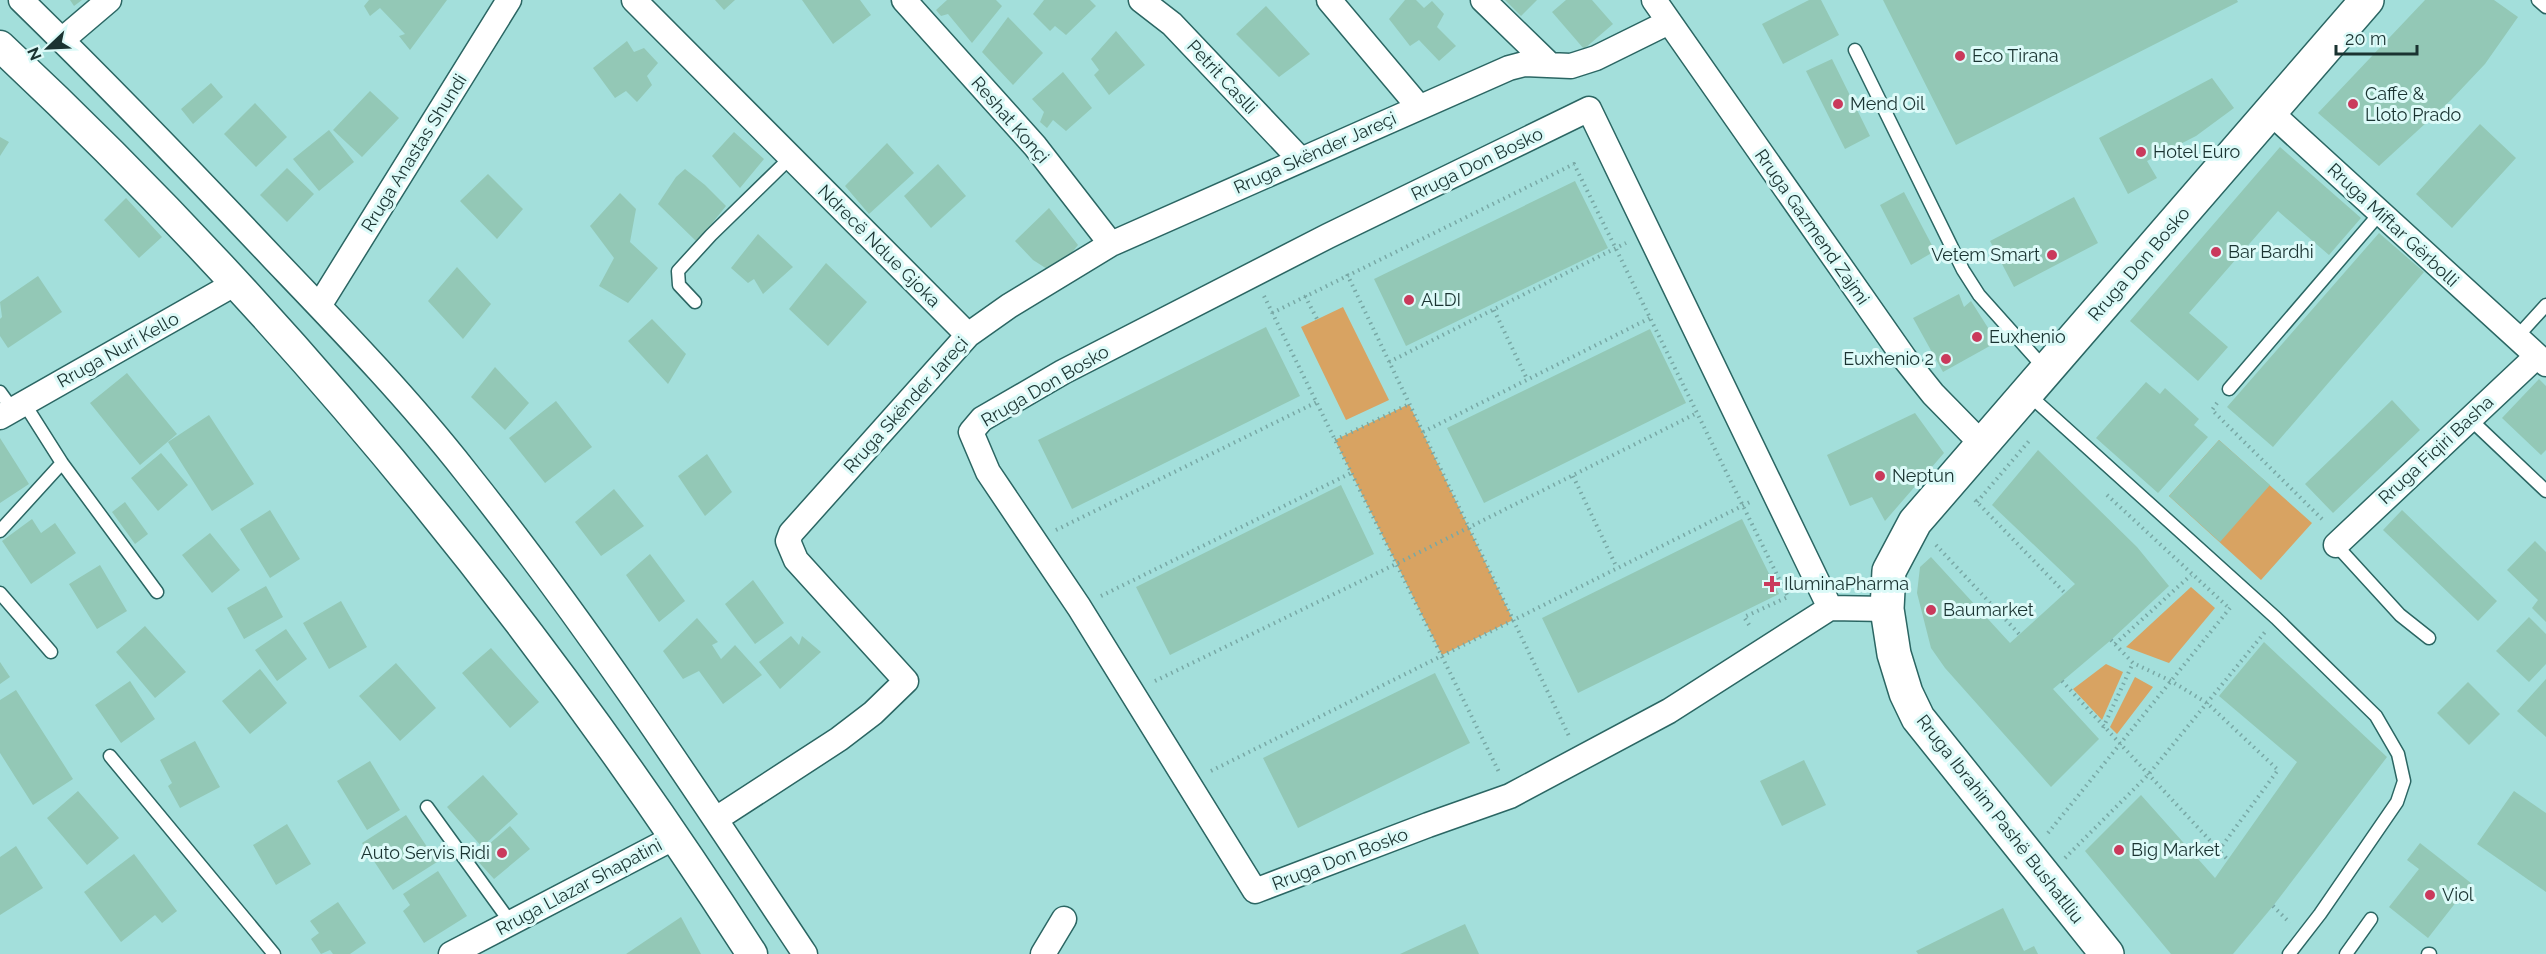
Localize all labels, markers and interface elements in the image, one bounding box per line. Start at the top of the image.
north arrow [18,18,78,78]
scale bar [2336,18,2417,56]
text: 20 m [2345,28,2387,49]
street label: Petrit Caslli [1183,36,1262,118]
text: N [24,44,46,63]
place label: Eco Tirana [1972,45,2059,66]
marker: Eco Tirana [1953,49,1967,63]
street label: Rruga Anastas Shundi [357,70,471,235]
street label: Reshat Konçi [967,72,1054,167]
place label: Caffe & Lloto Prado [2365,83,2462,125]
place label: Mend Oil [1850,93,1925,114]
marker: Mend Oil [1831,97,1845,111]
marker: Caffe & Lloto Prado [2346,97,2360,111]
street label: Rruga Skënder Jareçi [1230,107,1399,198]
street label: Rruga Don Bosko [1407,122,1546,205]
place label: Hotel Euro [2153,141,2241,162]
street label: Rruga Gazmend Zajmi [1751,145,1874,308]
marker: Hotel Euro [2134,145,2148,159]
street label: Rruga Miftar Gërbolli [2323,158,2463,291]
street label: Ndrecë Ndue Gjoka [814,180,945,311]
street label: Rruga Don Bosko [2083,202,2194,325]
place label: Bar Bardhi [2228,241,2314,262]
place label: Vetem Smart [1931,244,2040,265]
marker: Bar Bardhi [2209,245,2223,259]
marker: Vetem Smart [2045,248,2059,262]
place label: ALDI [1421,289,1461,310]
marker: ALDI [1402,293,1416,307]
street label: Rruga Nuri Kello [53,307,182,392]
place label: Euxhenio [1989,326,2066,347]
marker: Euxhenio [1970,330,1984,344]
street label: Rruga Skënder Jareçi [839,332,972,477]
street label: Rruga Don Bosko [977,340,1113,431]
place label: Euxhenio 2 [1843,348,1934,369]
marker: Euxhenio 2 [1939,352,1953,366]
street label: Rruga Fiqiri Basha [2374,391,2497,508]
place label: Neptun [1892,465,1955,486]
marker: Neptun [1873,469,1887,483]
place label: IluminaPharma [1784,573,1909,594]
marker: IluminaPharma [1765,577,1779,591]
place label: Baumarket [1943,599,2034,620]
marker: Baumarket [1924,603,1938,617]
street label: Rruga Ibrahim Pashë Bushatlliu [1912,710,2088,927]
street label: Rruga Don Bosko [1269,823,1411,894]
street label: Rruga Llazar Shapatini [492,834,665,939]
place label: Big Market [2131,839,2220,860]
place label: Auto Servis Ridi [361,842,490,863]
marker: Big Market [2112,843,2126,857]
marker: Auto Servis Ridi [495,846,509,860]
place label: Viol [2442,884,2474,905]
marker: Viol [2423,888,2437,902]

